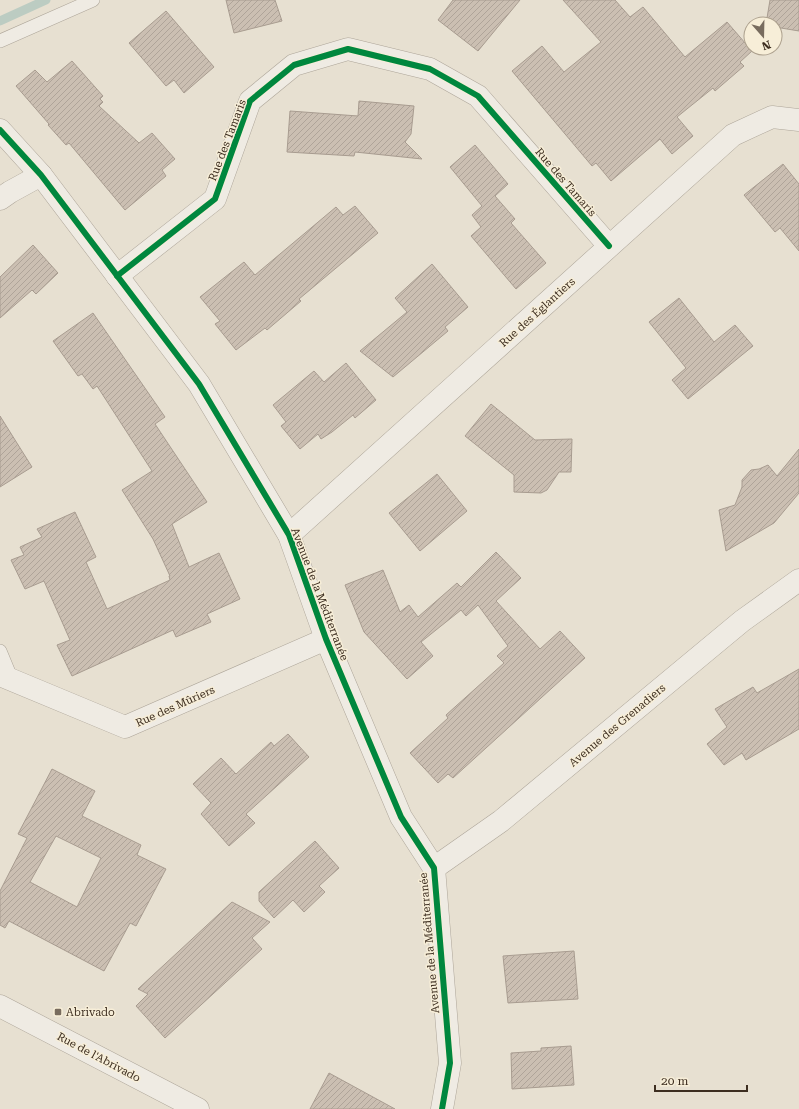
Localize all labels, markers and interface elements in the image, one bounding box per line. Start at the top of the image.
north arrow [743,16,783,56]
text: N [760,37,772,53]
street label: Rue des Tamaris [206,98,249,183]
street label: Rue des Tamaris [532,146,599,219]
street label: Rue des Églantiers [496,274,578,350]
street label: Avenue de la Méditerranée [288,526,351,663]
street label: Avenue des Grenadiers [567,681,668,769]
street label: Rue des Mûriers [134,683,217,730]
street label: Avenue de la Méditerranée [417,872,442,1014]
place label: Abrivado [66,1006,115,1019]
marker: Abrivado [53,1007,63,1017]
street label: Rue de l'Abrivado [55,1030,143,1085]
scale bar [655,1067,747,1093]
text: 20 m [661,1074,688,1088]

